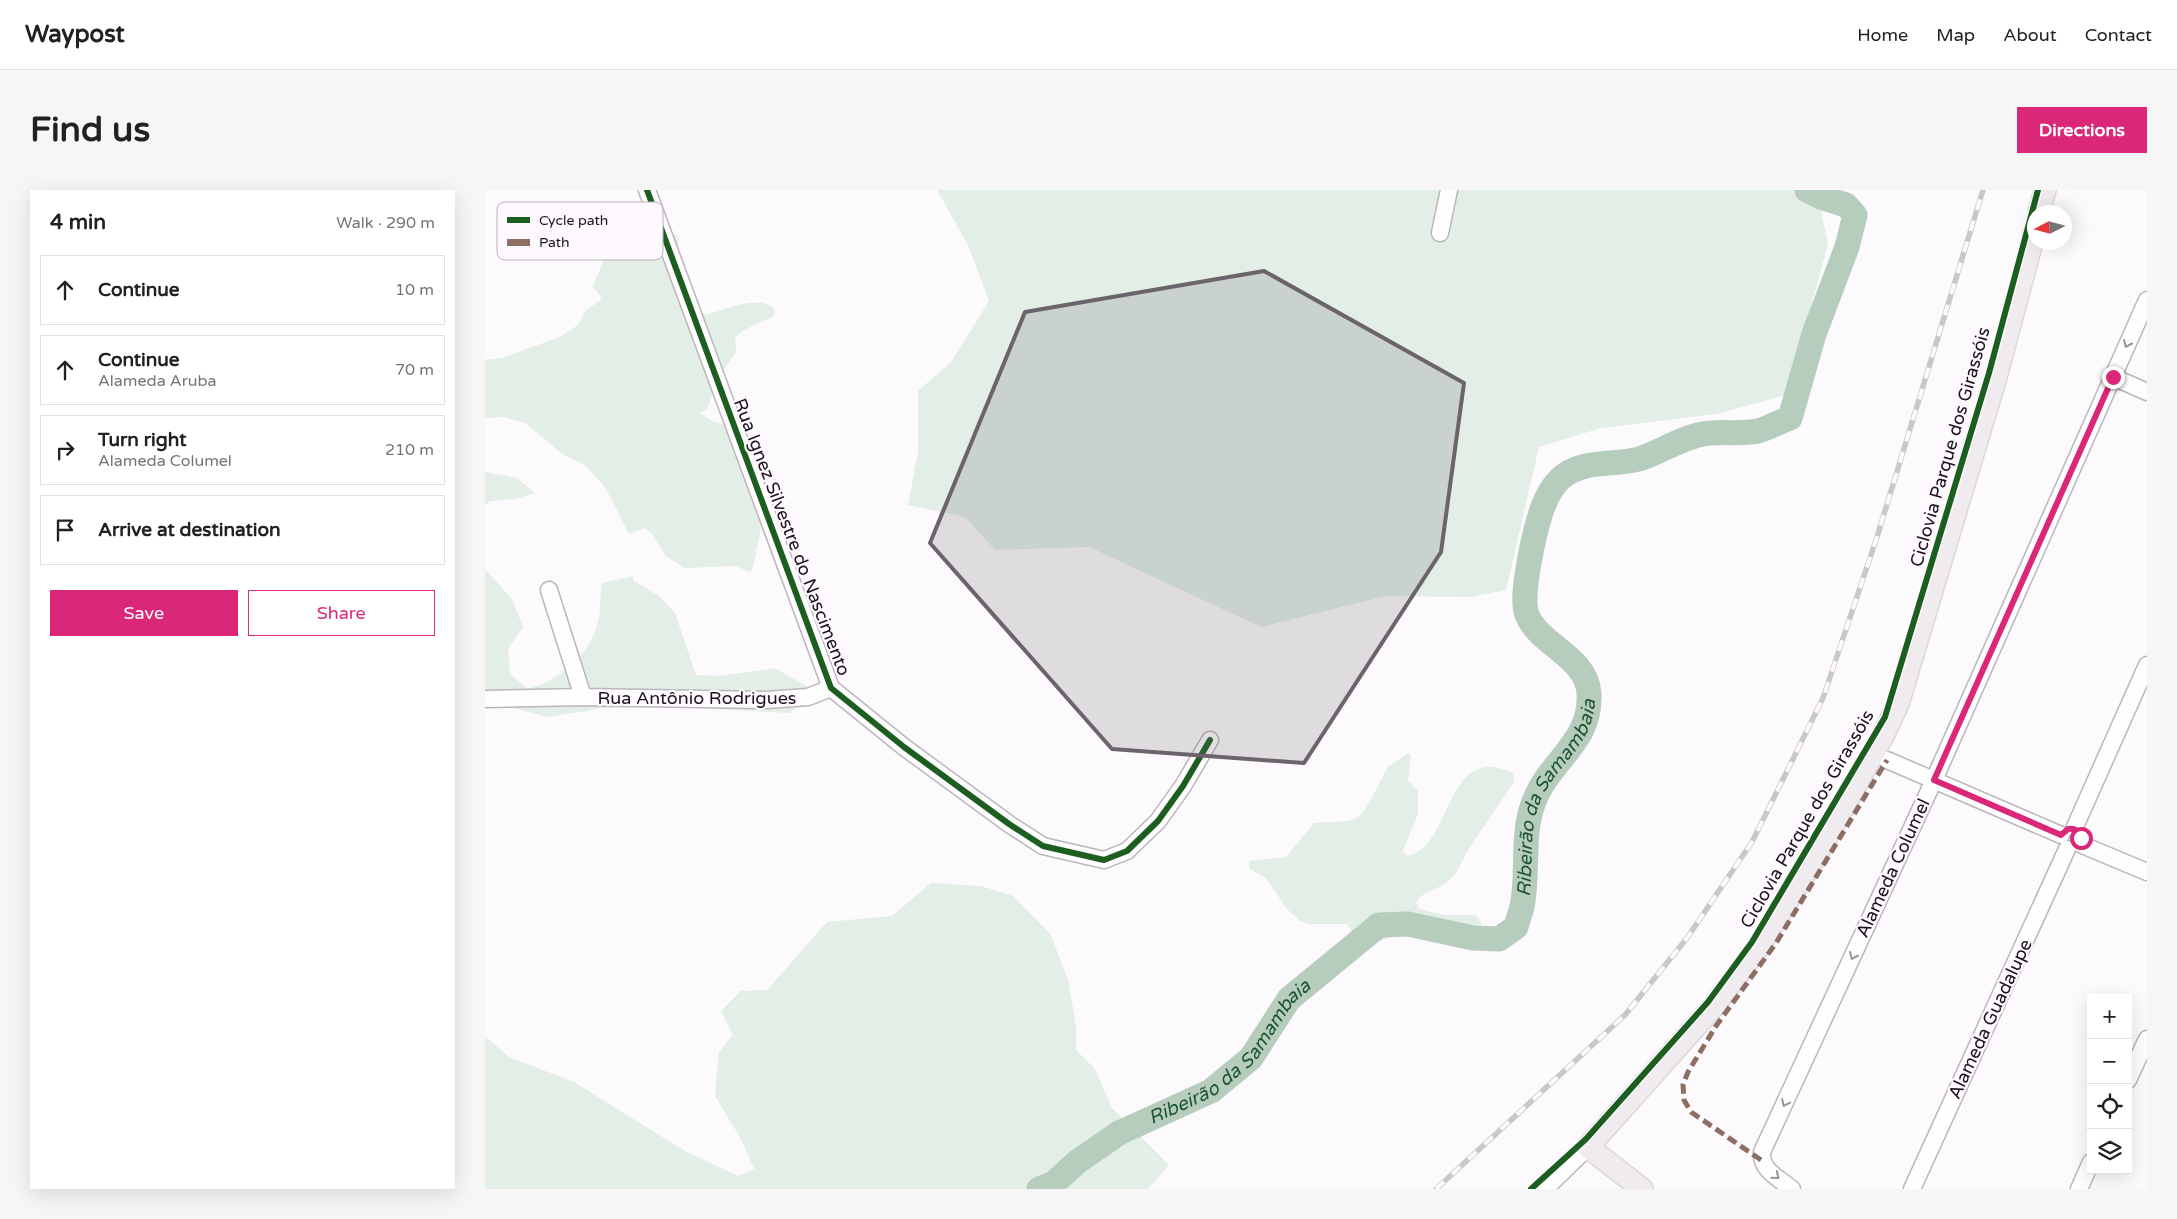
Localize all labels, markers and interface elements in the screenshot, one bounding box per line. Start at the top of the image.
text: Waypost [25,20,125,49]
text: Home [1857,24,1908,46]
text: Map [1936,24,1975,46]
text: About [2003,24,2057,46]
text: Contact [2085,24,2152,46]
button: Directions [2017,107,2147,153]
text: Find us [30,109,150,151]
legend [497,202,663,260]
north arrow [2027,205,2072,250]
text: 4 min [50,210,106,235]
text: Cycle path [539,212,608,229]
text: Walk · 290 m [336,213,435,233]
text: Path [539,234,570,251]
icon: ahead [51,276,79,304]
text: Continue [98,279,180,301]
text: 10 m [395,280,434,300]
street label: Ciclovia Parque dos Girassóis [1905,325,1995,569]
one-way arrow [2123,339,2134,348]
text: Continue [98,349,180,371]
icon: ahead [51,356,79,384]
text: 70 m [395,360,434,380]
route end [2102,366,2125,389]
text: Alameda Aruba [98,371,217,391]
street label: Rua Ignez Silvestre do Nascimento [729,395,855,679]
text: Turn right [98,429,186,451]
icon: right [51,436,79,464]
text: 210 m [385,440,434,460]
text: Alameda Columel [98,451,232,471]
icon: arrive [51,516,79,544]
text: Arrive at destination [98,519,281,541]
button: Save [50,590,238,636]
button: Share [248,590,435,636]
street label: Rua Antônio Rodrigues [597,687,797,709]
water label: Ribeirão da Samambaia [1513,697,1600,897]
street label: Ciclovia Parque dos Girassóis [1735,706,1879,932]
street label: Alameda Columel [1851,795,1935,941]
route start [2070,827,2093,850]
street label: Alameda Guadalupe [1943,936,2037,1102]
one-way arrow [1848,951,1859,960]
water label: Ribeirão da Samambaia [1145,974,1316,1129]
map controls [2087,994,2132,1174]
button: + [2087,994,2132,1039]
button: − [2087,1039,2132,1084]
button: locate [2087,1084,2132,1129]
one-way arrow [1780,1098,1791,1107]
button: layers [2087,1129,2132,1174]
one-way arrow [1770,1170,1779,1179]

